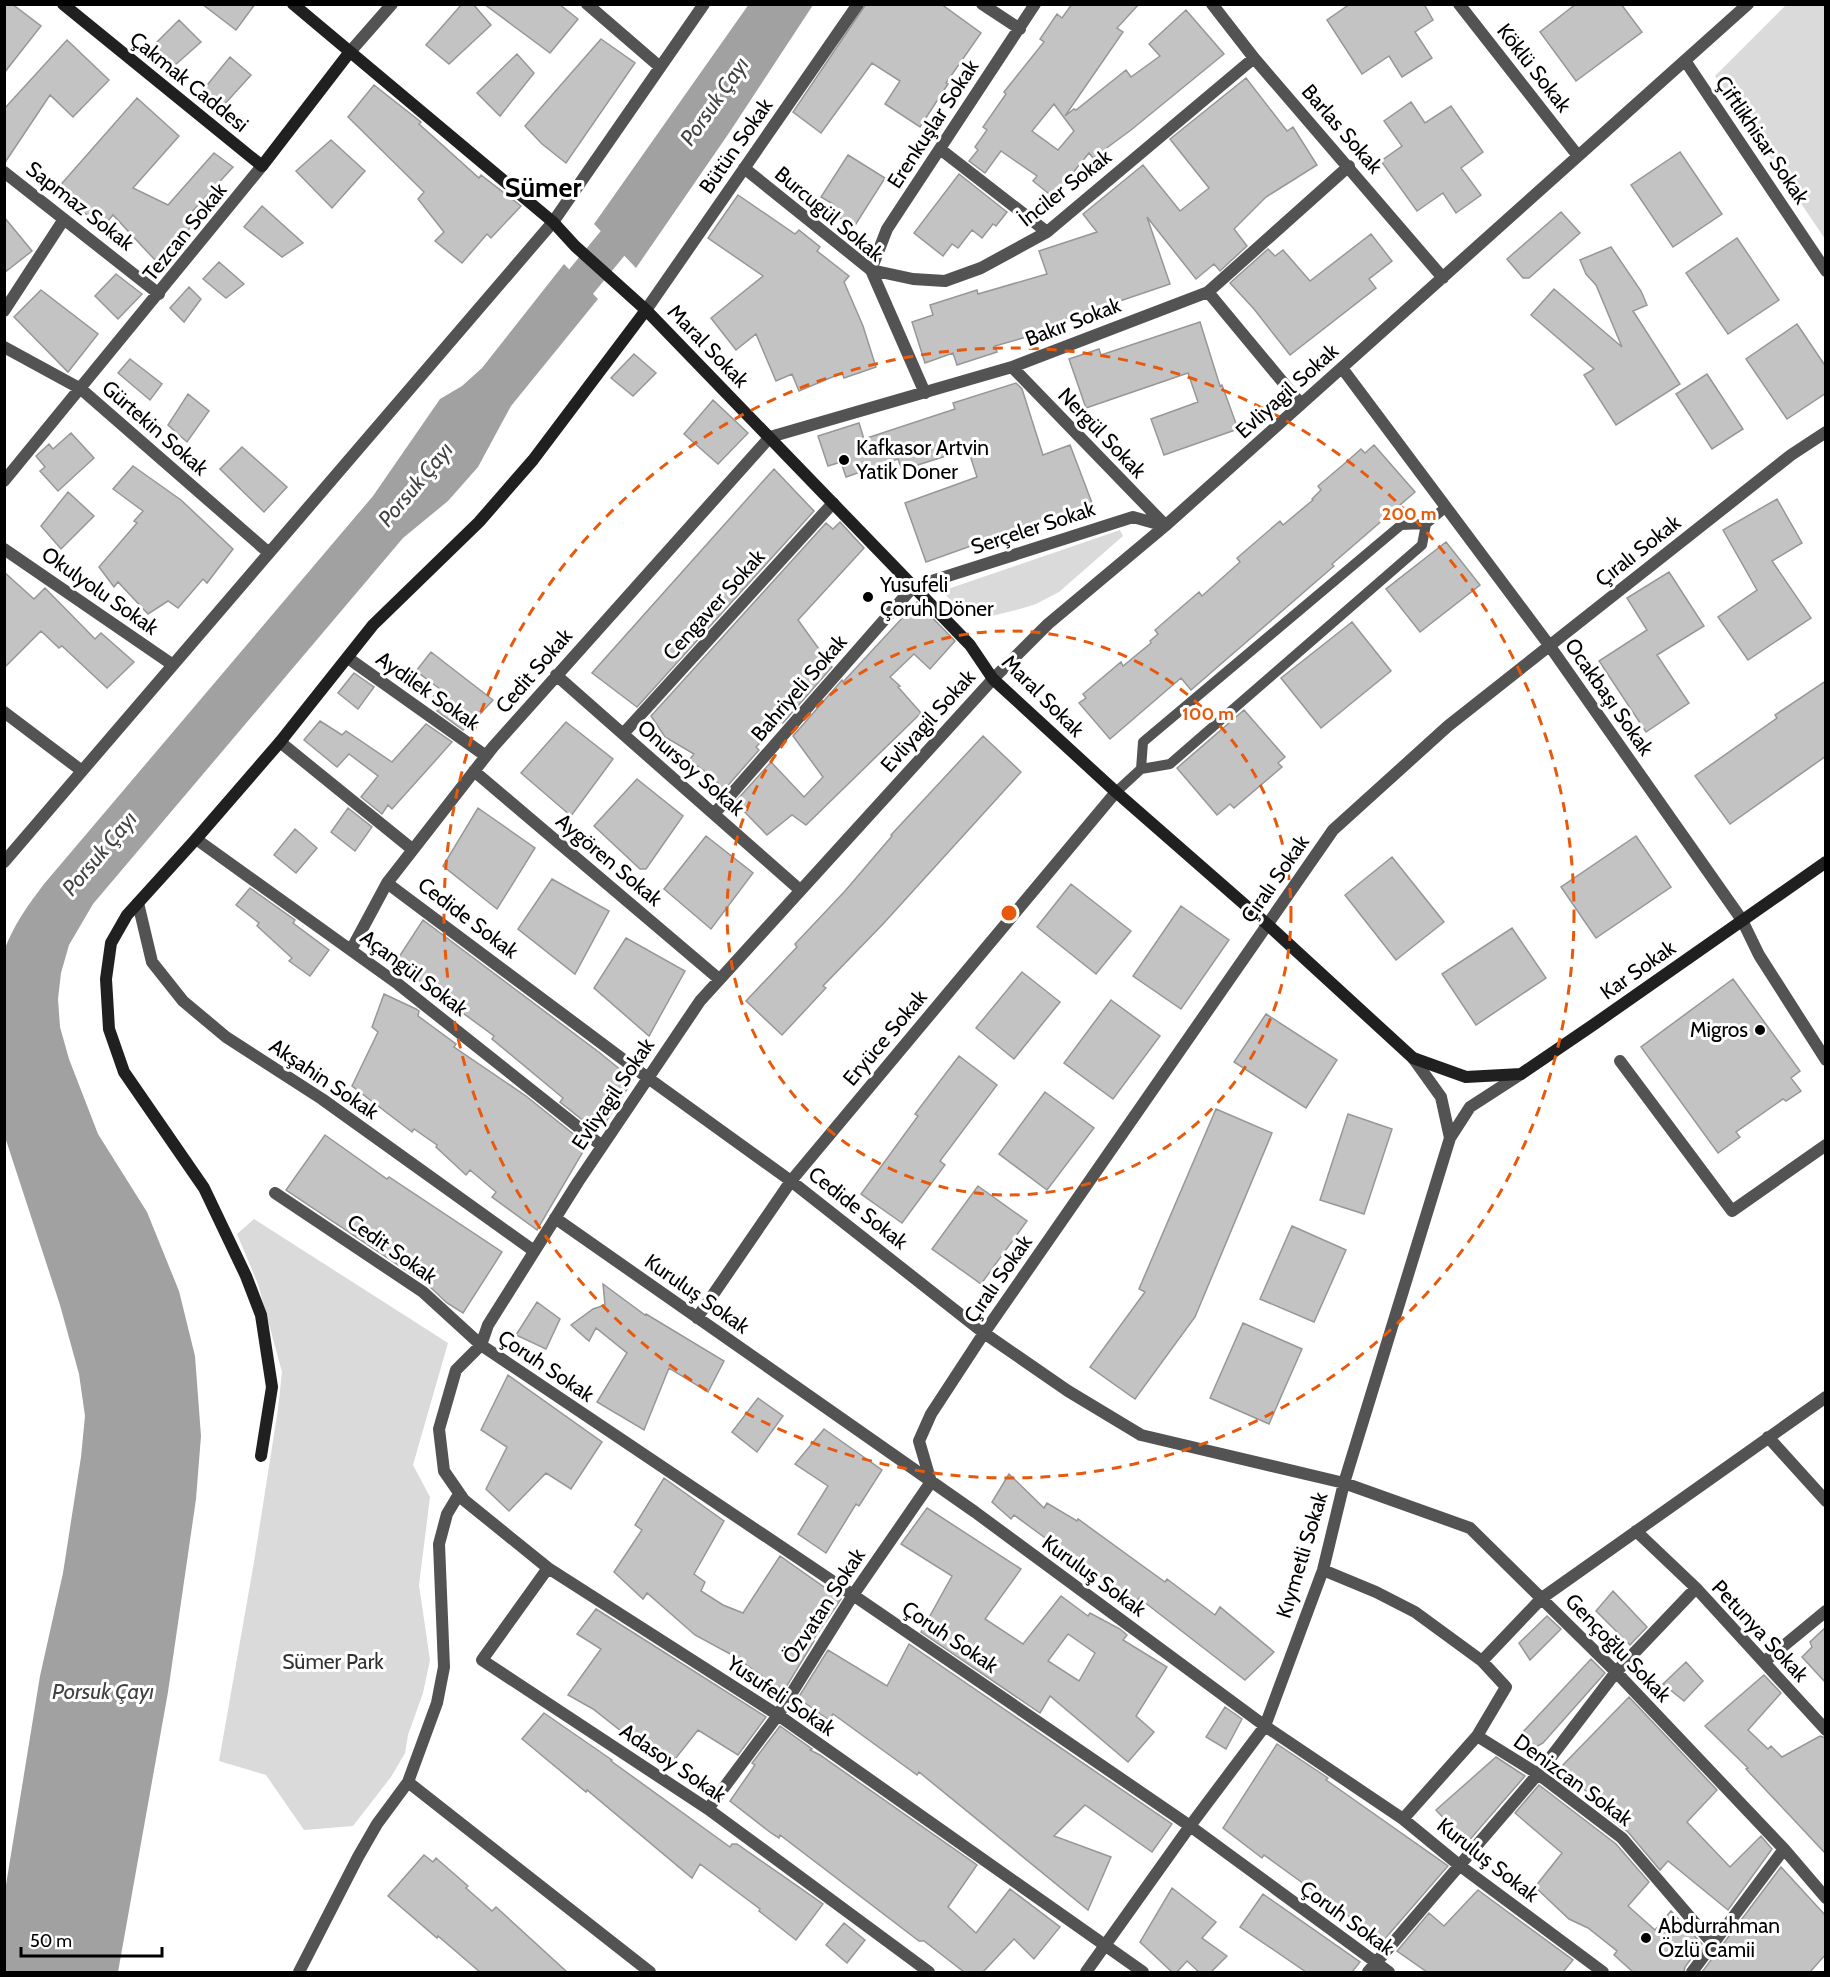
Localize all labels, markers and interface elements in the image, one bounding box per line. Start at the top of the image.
street label: Köklü Sokak [1492,18,1577,117]
street label: Çakmak Caddesi [125,26,254,137]
water label: Porsuk Çayı [674,52,755,151]
street label: Erenkuşlar Sokak [882,54,984,193]
street label: Çiftlikhisar Sokak [1710,71,1815,209]
street label: Barlas Sokak [1297,79,1388,179]
street label: Bütün Sokak [694,93,778,198]
street label: İnciler Sokak [1013,143,1116,232]
street label: Sapmaz Sokak [21,156,140,256]
street label: Burcugül Sokak [770,161,889,267]
district label: Sümer [505,171,581,204]
street label: Tezcan Sokak [138,177,232,286]
street label: Bakır Sokak [1021,292,1125,351]
street label: Maral Sokak [663,299,755,393]
street label: Evliyagil Sokak [1230,338,1343,443]
street label: Gürtekin Sokak [97,375,214,481]
street label: Nergül Sokak [1053,382,1152,483]
place label: Kafkasor Artvin Yatik Doner [855,435,989,484]
water label: Porsuk Çayı [372,436,459,532]
marker: Kafkasor Artvin Yatik Doner [837,453,851,467]
street label: Serçeler Sokak [968,496,1099,559]
text: 200 m [1382,503,1436,525]
street label: Çıralı Sokak [1590,509,1686,592]
street label: Okulyolu Sokak [37,541,164,640]
street label: Cengaver Sokak [657,544,770,665]
place label: Yusufeli Çoruh Döner [879,572,994,621]
marker: Yusufeli Çoruh Döner [861,590,875,604]
street label: Cedit Sokak [490,623,578,718]
street label: Bahriyeli Sokak [746,629,852,746]
street label: Ocakbaşı Sokak [1560,633,1659,761]
street label: Aydilek Sokak [372,646,485,736]
street label: Maral Sokak [997,649,1090,742]
street label: Evliyagil Sokak [875,664,981,777]
text: 100 m [1182,703,1234,725]
street label: Onursoy Sokak [633,714,750,821]
water label: Porsuk Çayı [56,805,143,901]
street label: Aygören Sokak [551,808,668,912]
street label: Çıralı Sokak [1235,830,1314,927]
street label: Cedide Sokak [413,872,524,964]
centre of rings [999,903,1019,923]
street label: Açangül Sokak [356,924,473,1021]
street label: Kar Sokak [1595,934,1681,1004]
street label: Eryüce Sokak [837,984,932,1091]
place label: Migros [1690,1017,1748,1042]
marker: Migros [1753,1023,1767,1037]
street label: Akşahin Sokak [265,1033,384,1125]
street label: Evliyagil Sokak [566,1033,659,1154]
street label: Cedide Sokak [804,1161,913,1255]
street label: Cedit Sokak [343,1209,442,1289]
street label: Çıralı Sokak [958,1230,1037,1327]
street label: Kuruluş Sokak [640,1248,755,1339]
street label: Çoruh Sokak [493,1324,600,1407]
street label: Kıymetli Sokak [1270,1488,1333,1621]
street label: Kuruluş Sokak [1038,1530,1151,1622]
street label: Özvatan Sokak [777,1543,870,1668]
street label: Petunya Sokak [1707,1575,1814,1687]
street label: Gençoğlu Sokak [1560,1588,1677,1708]
street label: Çoruh Sokak [897,1595,1004,1678]
park label: Sümer Park [282,1649,384,1674]
street label: Yusufeli Sokak [721,1650,841,1741]
water label: Porsuk Çayı [52,1678,154,1705]
street label: Adasoy Sokak [616,1718,731,1807]
street label: Denizcan Sokak [1509,1728,1638,1831]
street label: Kuruluş Sokak [1433,1812,1545,1907]
street label: Çoruh Sokak [1295,1875,1400,1961]
place label: Abdurrahman Özlü Camii [1658,1913,1780,1962]
scale bar [21,1920,162,1958]
text: 50 m [30,1930,72,1952]
marker: Abdurrahman Özlü Camii [1639,1931,1653,1945]

